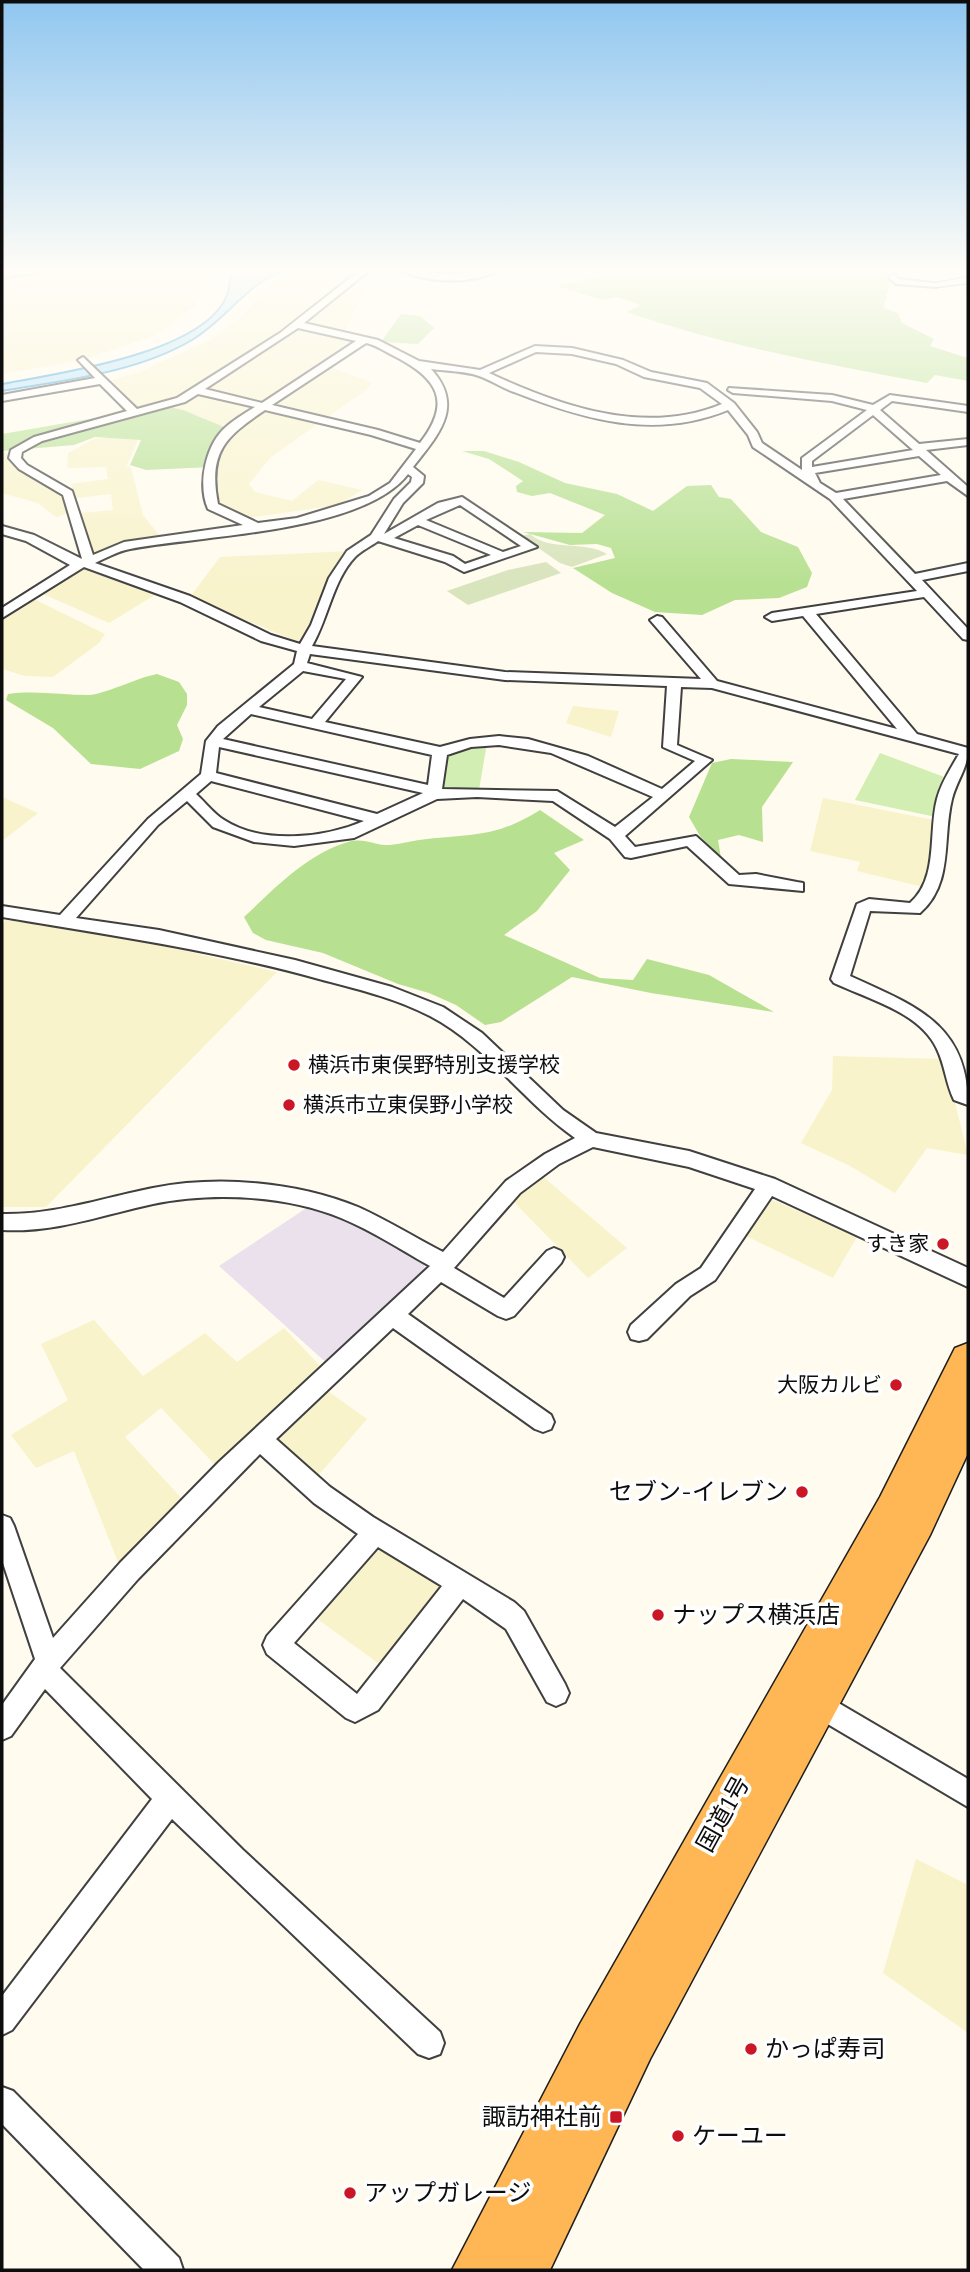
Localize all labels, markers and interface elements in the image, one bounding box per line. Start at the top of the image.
place label: 横浜市東俣野特別支援学校 [308,1052,560,1078]
marker: 横浜市東俣野特別支援学校 [286,1057,302,1073]
place label: 横浜市立東俣野小学校 [303,1092,513,1118]
marker: 横浜市立東俣野小学校 [281,1097,297,1113]
place label: すき家 [866,1231,929,1257]
marker: すき家 [935,1236,951,1252]
place label: 大阪カルビ [777,1372,882,1398]
marker: 大阪カルビ [888,1377,904,1393]
place label: セブン-イレブン [609,1478,788,1506]
marker: セブン-イレブン [794,1484,810,1500]
place label: ナップス横浜店 [672,1601,840,1629]
marker: ナップス横浜店 [650,1607,666,1623]
street label: 国道1号 [691,1771,755,1857]
place label: かっぱ寿司 [765,2035,885,2063]
marker: かっぱ寿司 [743,2041,759,2057]
place label: 諏訪神社前 [482,2103,602,2131]
marker: 諏訪神社前 [608,2109,624,2125]
place label: ケーユー [692,2122,788,2150]
marker: ケーユー [670,2128,686,2144]
place label: アップガレージ [364,2179,532,2207]
marker: アップガレージ [342,2185,358,2201]

